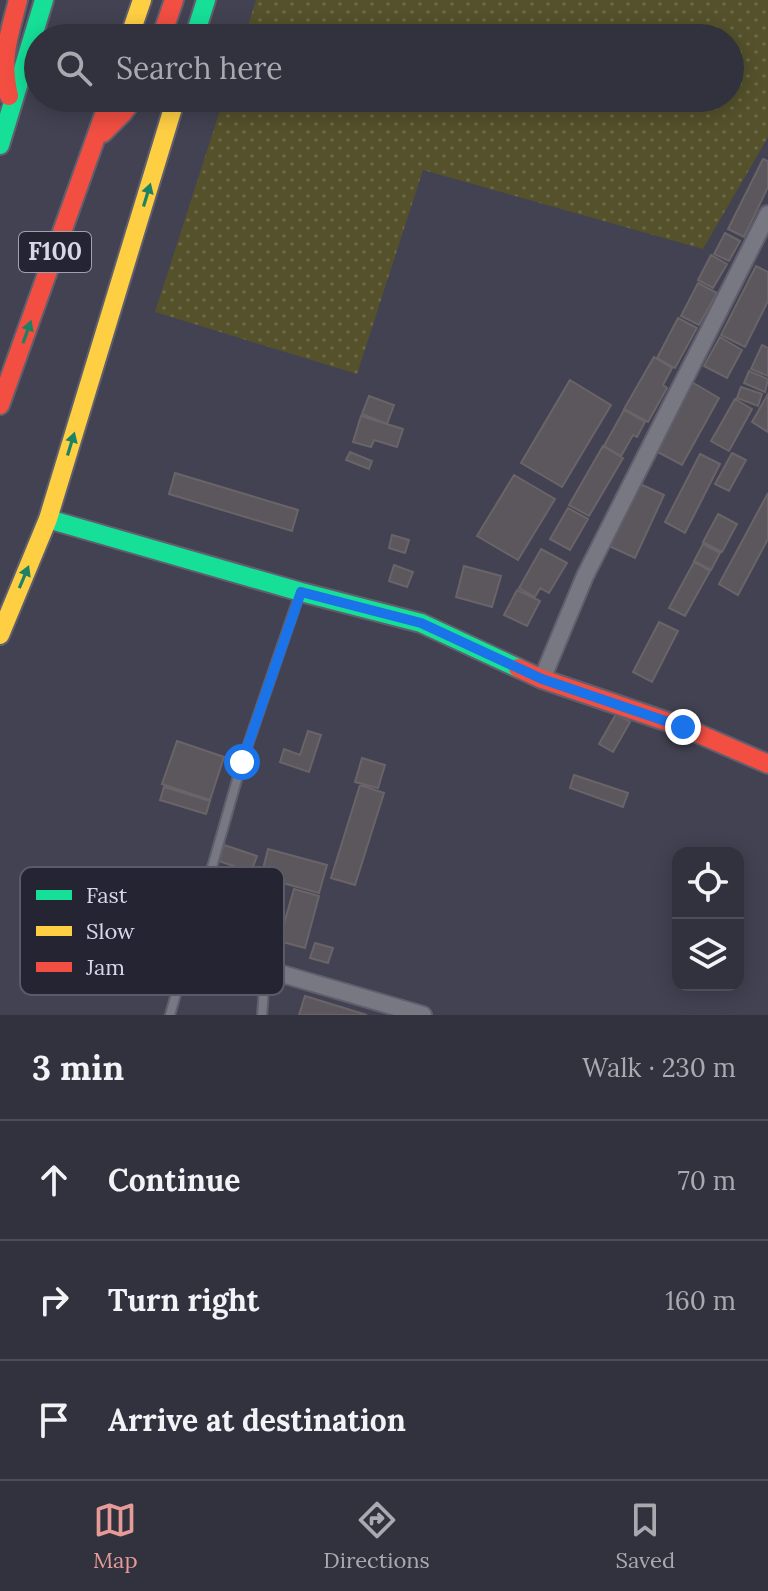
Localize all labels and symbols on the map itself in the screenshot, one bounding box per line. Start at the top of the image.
one-way arrow [141,183,154,207]
road number: F100 [19,232,91,272]
one-way arrow [21,320,33,344]
one-way arrow [65,432,78,456]
one-way arrow [18,565,31,589]
route end [665,709,701,745]
route start [224,744,260,780]
legend [20,867,284,995]
text: Fast [86,881,128,909]
text: Slow [86,917,135,945]
text: Jam [85,953,125,981]

